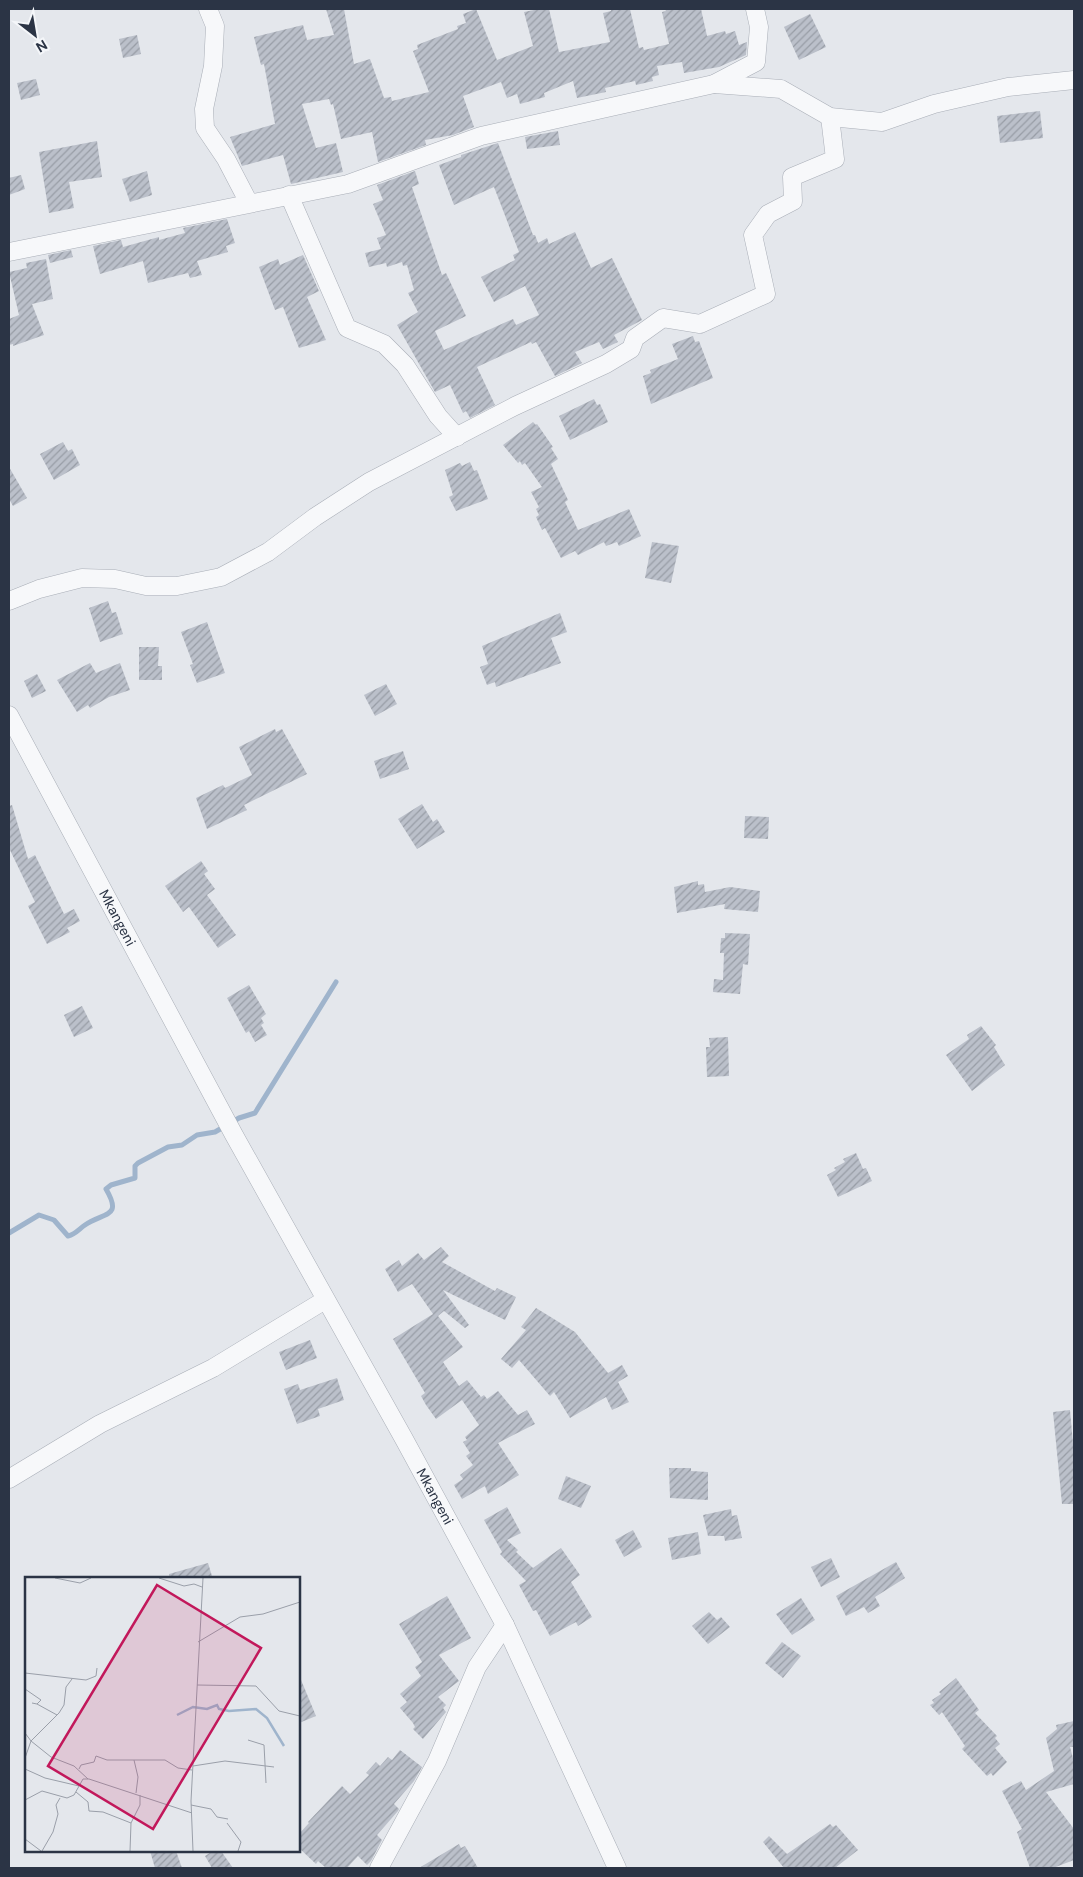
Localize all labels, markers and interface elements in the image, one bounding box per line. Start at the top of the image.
north arrow [10,10,60,60]
text: N [33,36,51,56]
street label: Mkangeni [95,886,140,949]
street label: Mkangeni [413,1465,458,1528]
inset map [25,1577,300,1852]

